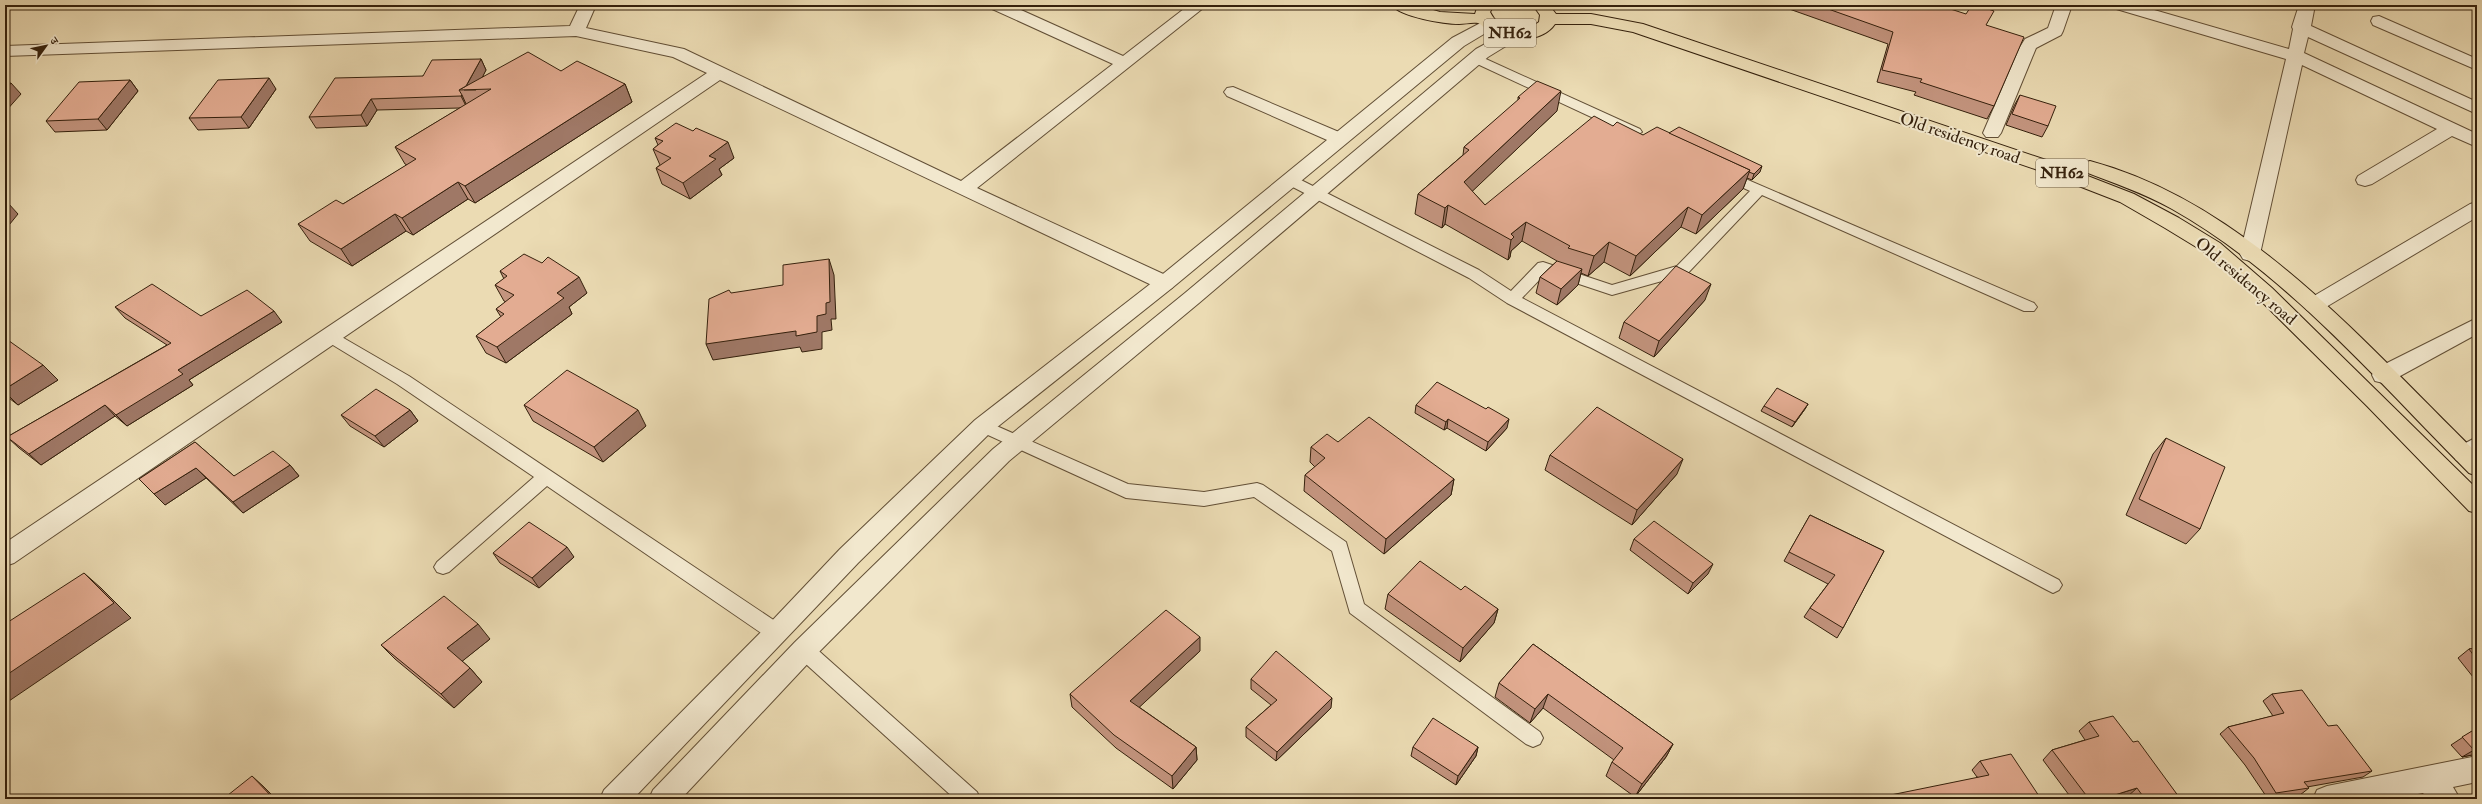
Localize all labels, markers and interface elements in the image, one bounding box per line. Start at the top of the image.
road number: NH62 [1484,19,1536,47]
north arrow [26,26,66,66]
text: उ [46,34,62,48]
street label: Old residency road [1897,108,2023,170]
road number: NH62 [2036,159,2088,187]
street label: Old residency road [2191,233,2301,331]

